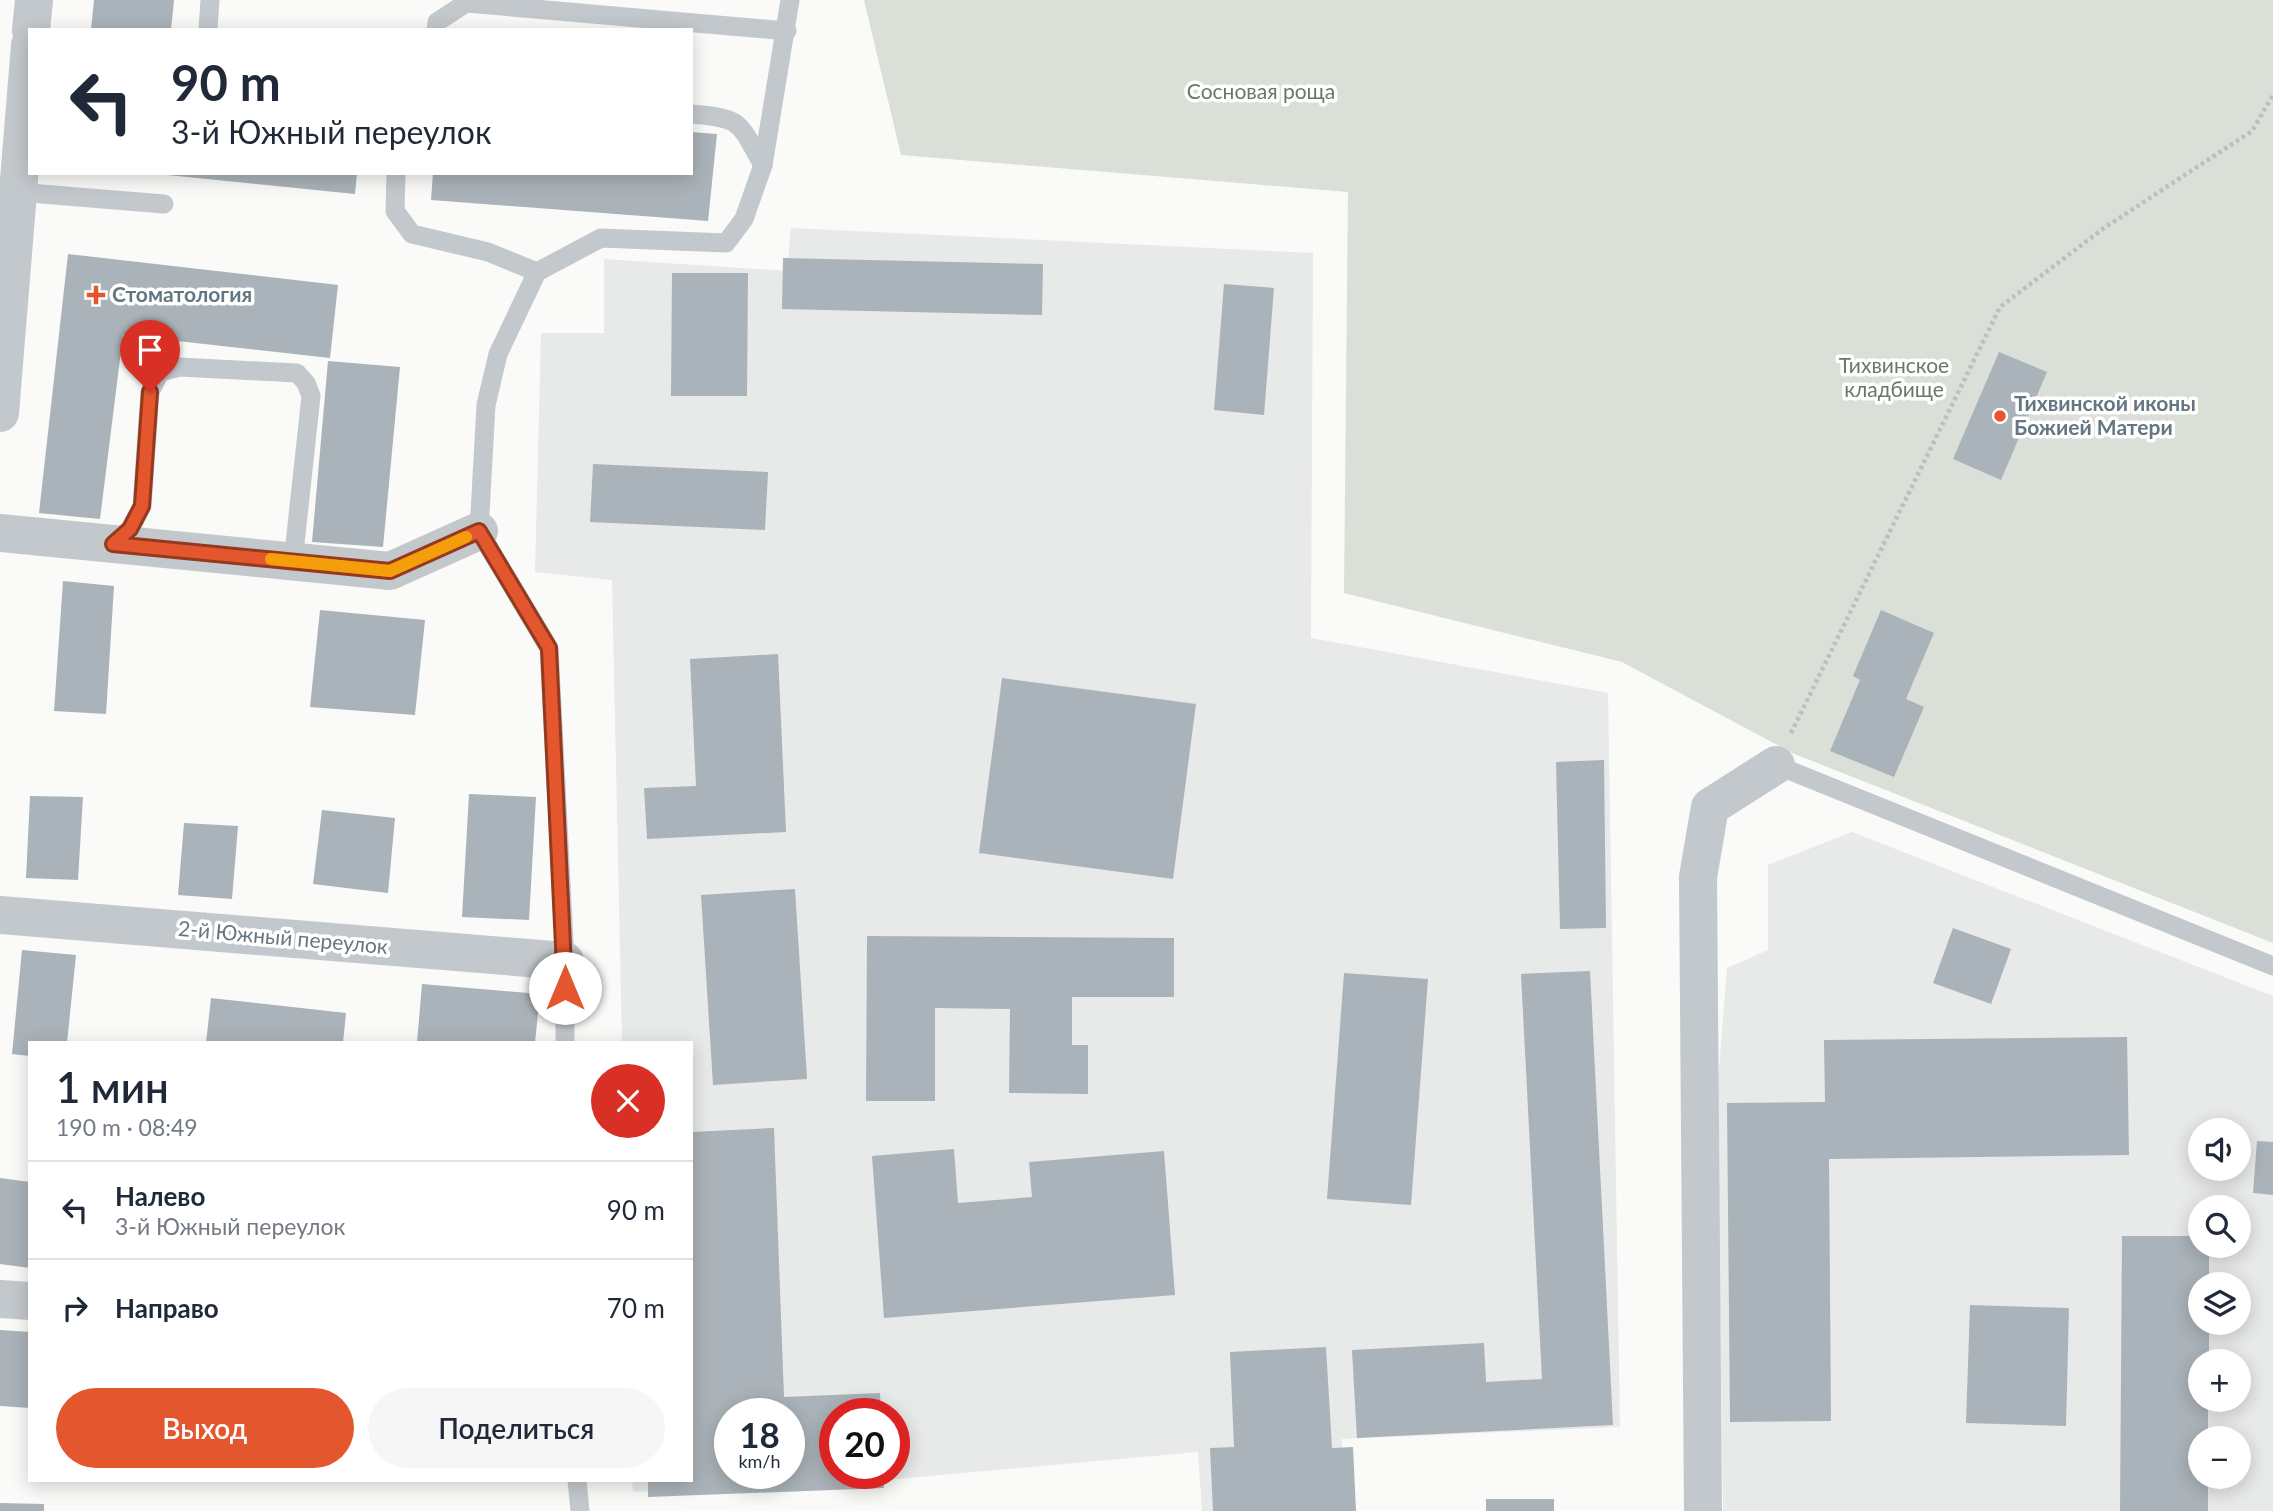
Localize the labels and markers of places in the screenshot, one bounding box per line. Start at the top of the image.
place label: Стоматология [112,281,252,306]
marker: Стоматология [86,285,106,305]
pin [120,320,180,392]
place label: Тихвинской иконы Божией Матери [2014,390,2196,439]
marker: Тихвинской иконы Божией Матери [1992,408,2008,424]

